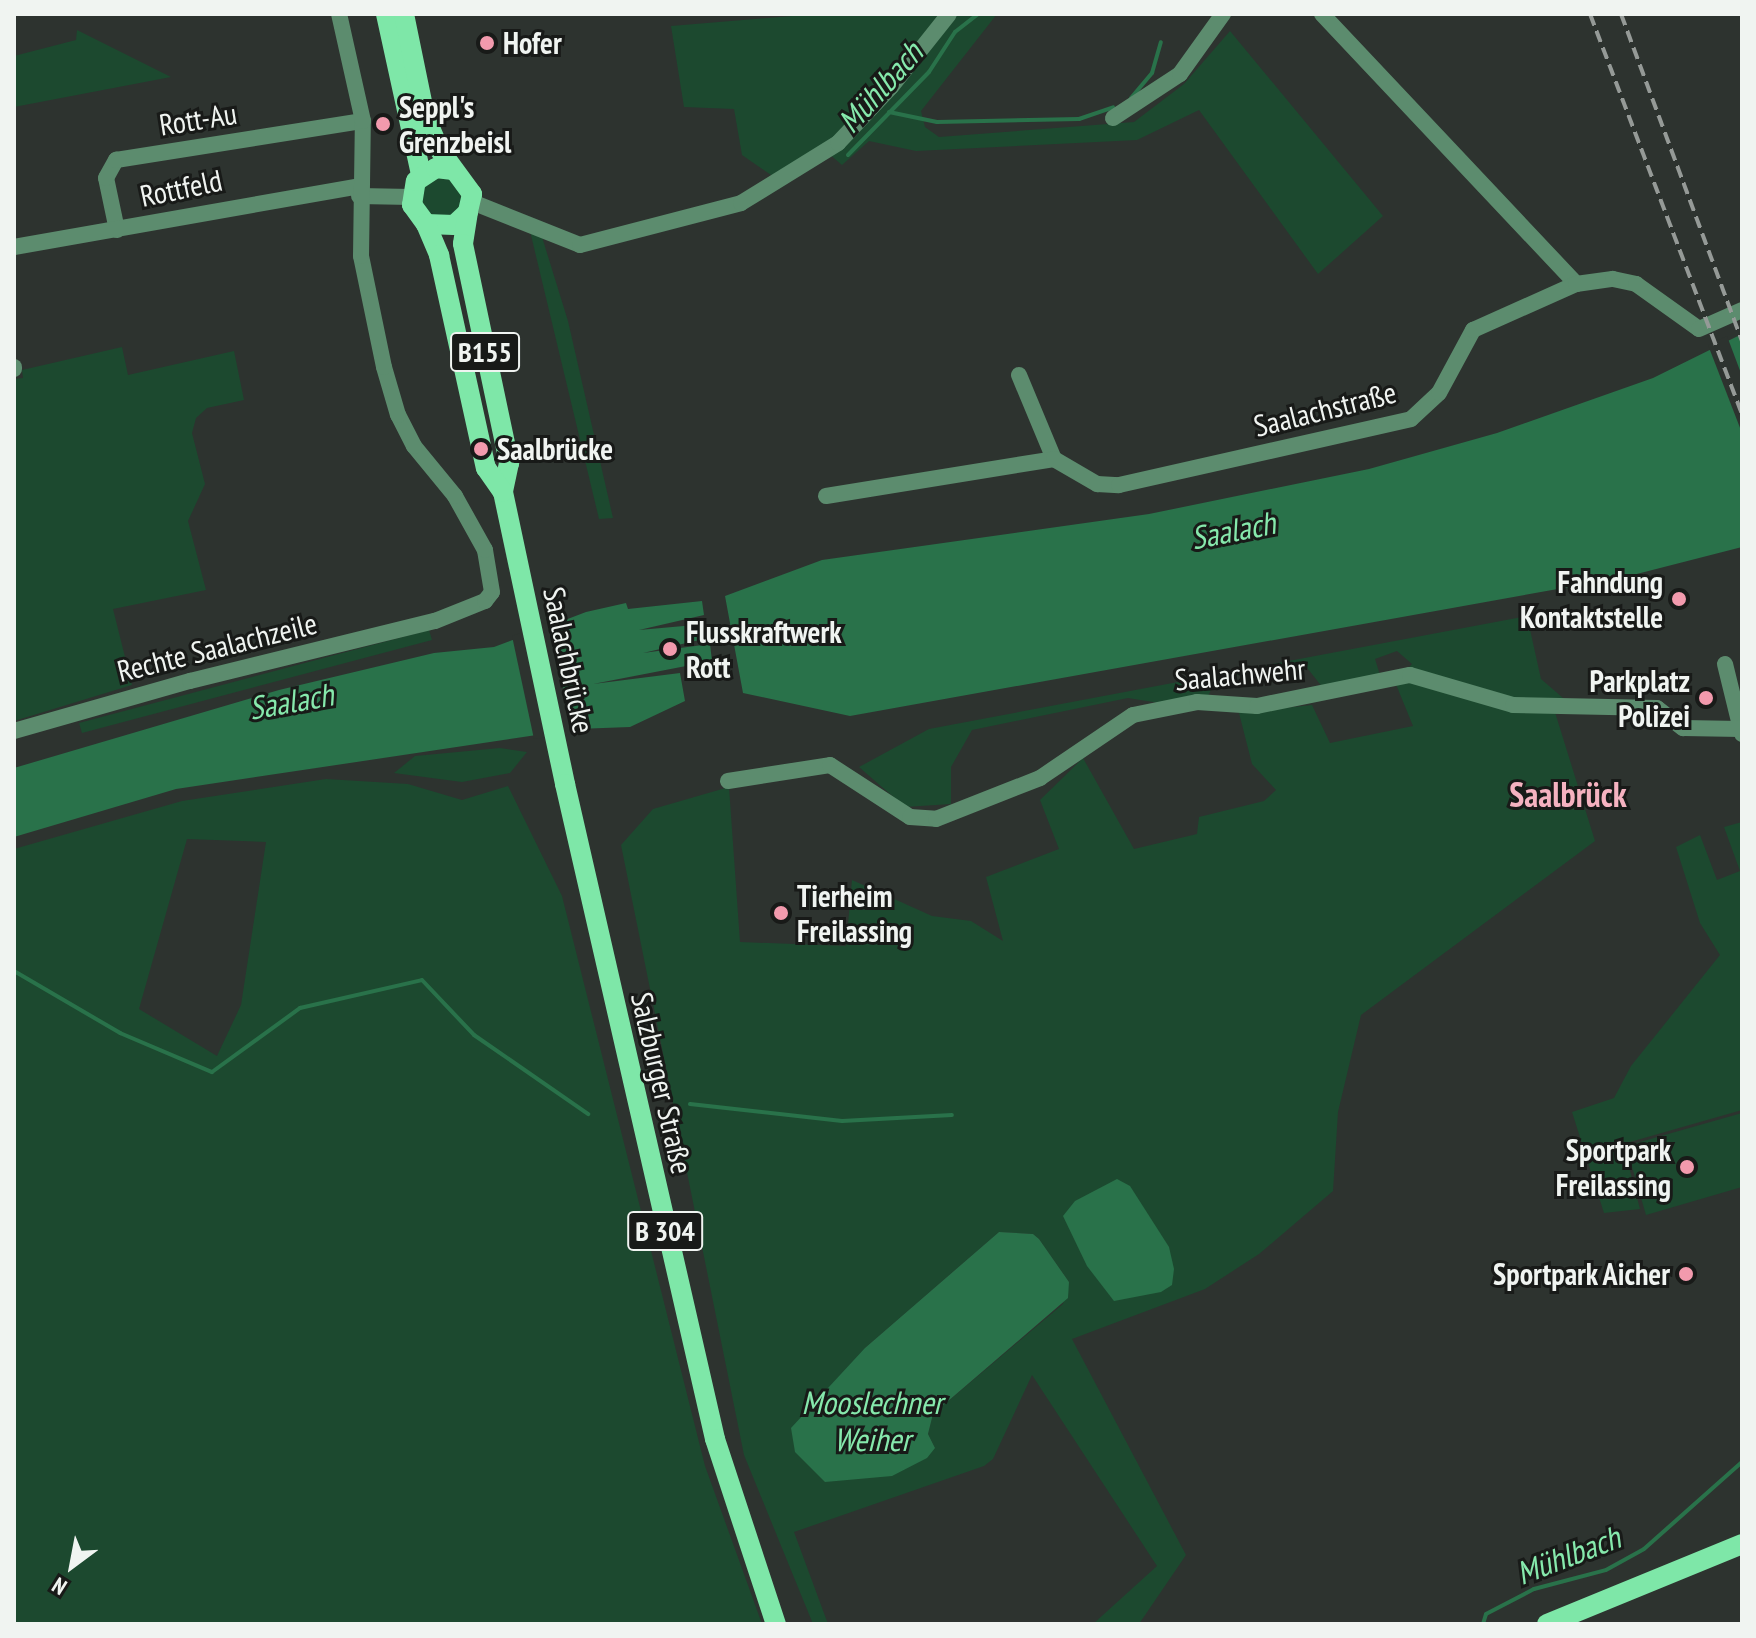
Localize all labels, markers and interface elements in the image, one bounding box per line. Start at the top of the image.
place label: Hofer [503,25,562,61]
marker: Hofer [478,34,496,52]
water label: Mühlbach [830,34,930,140]
place label: Seppl's Grenzbeisl [399,89,511,160]
street label: Rott-Au [157,95,239,143]
marker: Seppl's Grenzbeisl [374,115,392,133]
street label: Rottfeld [137,162,225,214]
road number: B155 [449,328,521,376]
street label: Saalachstraße [1250,374,1400,444]
place label: Saalbrücke [497,431,613,467]
marker: Saalbrücke [472,440,490,458]
water label: Saalach [1188,503,1278,557]
place label: Fahndung Kontaktstelle [1520,564,1663,634]
street label: Saalachbrücke [536,584,602,736]
marker: Fahndung Kontaktstelle [1670,590,1688,608]
street label: Rechte Saalachzeile [113,605,321,689]
place label: Flusskraftwerk Rott [686,614,842,684]
marker: Flusskraftwerk Rott [661,640,679,658]
street label: Saalachwehr [1173,650,1307,698]
place label: Parkplatz Polizei [1590,663,1690,734]
water label: Saalach [246,675,336,727]
marker: Parkplatz Polizei [1697,689,1715,707]
district label: Saalbrück [1509,775,1627,815]
place label: Tierheim Freilassing [797,878,912,948]
marker: Tierheim Freilassing [772,904,790,922]
street label: Salzburger Straße [624,989,700,1177]
place label: Sportpark Freilassing [1556,1132,1671,1202]
marker: Sportpark Freilassing [1678,1158,1696,1176]
road number: B 304 [627,1207,703,1255]
place label: Sportpark Aicher [1491,1256,1670,1292]
marker: Sportpark Aicher [1677,1265,1695,1283]
water label: Mooslechner Weiher [802,1384,942,1459]
water label: Mühlbach [1511,1518,1625,1592]
north arrow [32,1526,112,1606]
text: N [47,1571,72,1601]

